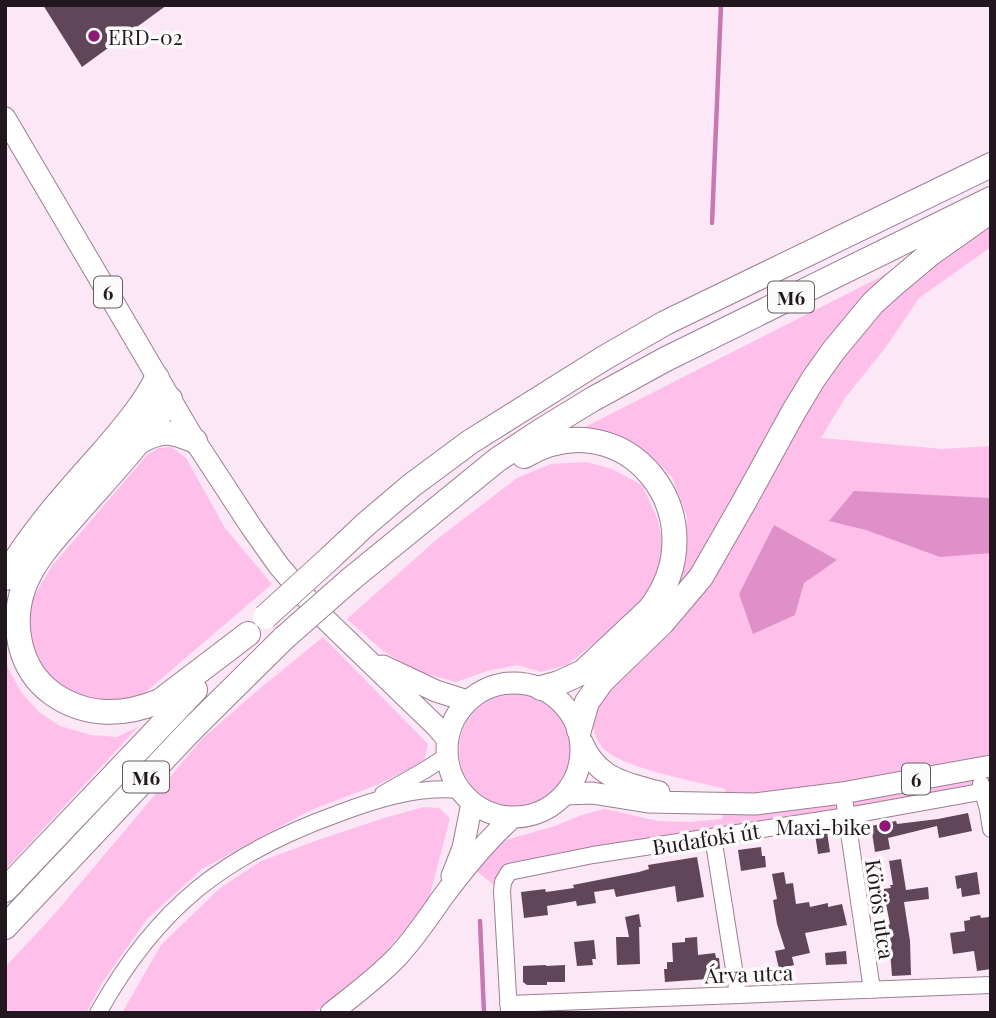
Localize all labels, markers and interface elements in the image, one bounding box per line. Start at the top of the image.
place label: ERD-02 [108,22,183,50]
marker: ERD-02 [86,28,102,44]
road number: 6 [94,276,122,308]
road number: M6 [768,282,814,312]
road number: M6 [123,762,169,792]
road number: 6 [902,764,930,794]
place label: Maxi-bike [776,812,871,840]
street label: Budafoki út [650,816,762,860]
marker: Maxi-bike [877,818,893,834]
street label: Körös utca [860,857,902,961]
street label: Árva utca [703,957,794,989]

